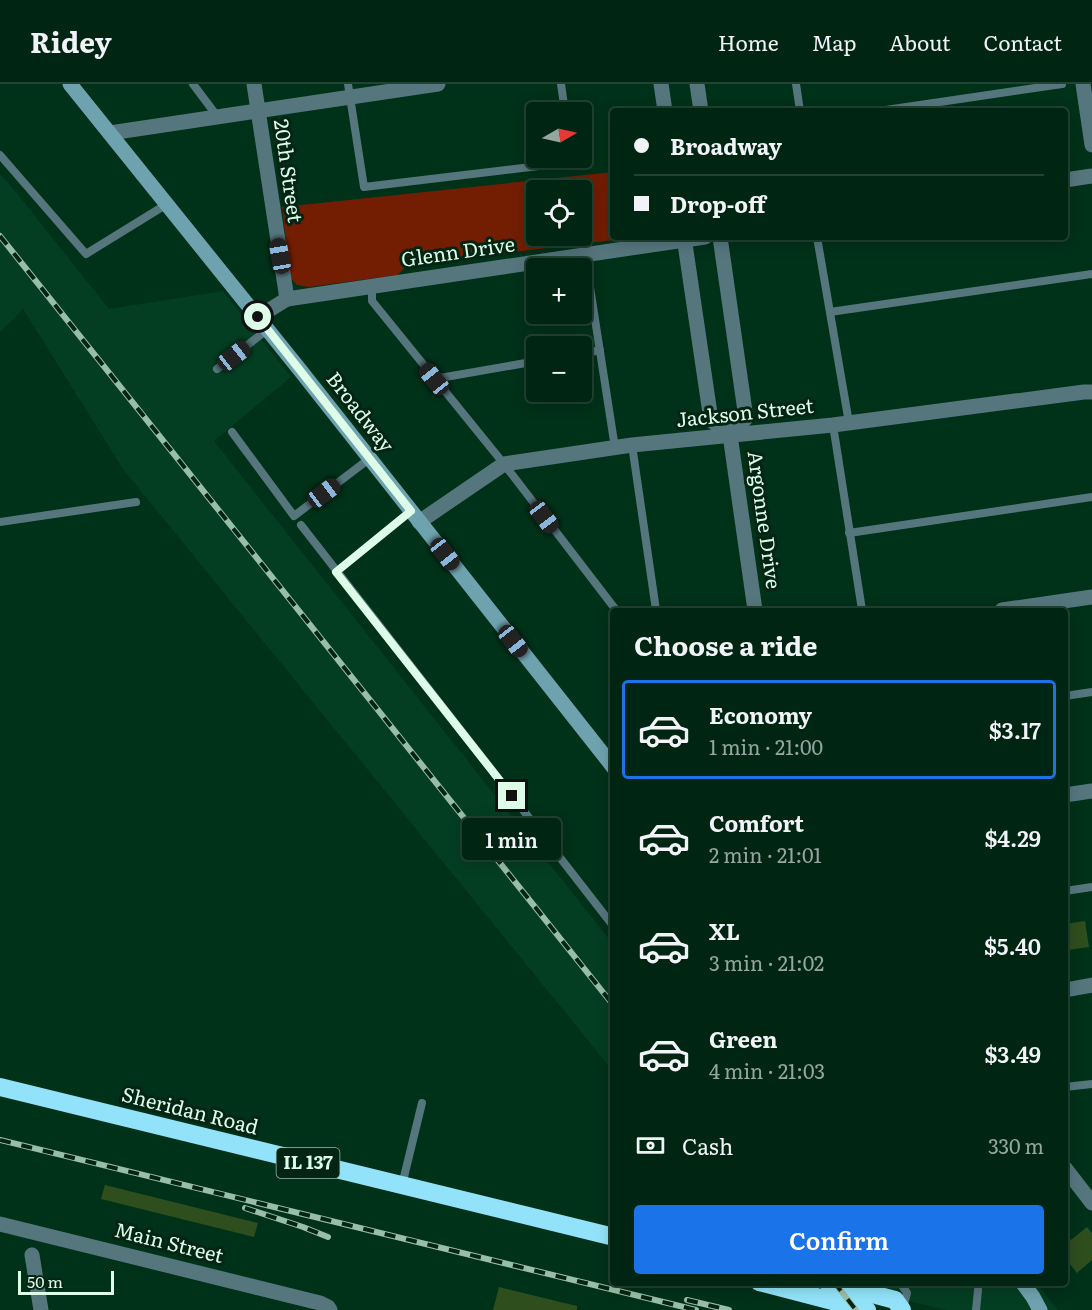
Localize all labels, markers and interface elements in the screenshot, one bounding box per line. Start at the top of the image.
text: Ridey [30,20,112,62]
text: Home [718,26,779,57]
text: Map [812,26,856,57]
text: About [889,26,951,57]
text: Contact [984,26,1062,57]
north arrow [526,102,592,168]
map controls [526,102,592,402]
street label: 20th Street [268,117,312,224]
text: Broadway [670,129,782,162]
button: locate [526,180,592,246]
text: Drop-off [670,187,766,220]
street label: Glenn Drive [399,227,517,273]
car [268,237,292,275]
button: + [526,258,592,324]
route start [244,303,271,330]
button: − [526,336,592,402]
car [214,338,254,374]
car [416,359,452,399]
street label: Broadway [321,364,403,458]
street label: Jackson Street [675,389,815,433]
street label: Argonne Drive [741,449,791,591]
car [304,475,344,511]
car [526,497,562,537]
car [427,534,463,574]
car [495,621,531,661]
text: Choose a ride [634,624,817,664]
text: Economy [709,698,812,731]
icon: car [637,703,691,757]
text: $3.17 [989,713,1041,746]
text: 1 min · 21:00 [709,731,823,761]
route end [498,782,525,809]
text: Comfort [709,806,804,839]
icon: car [637,811,691,865]
callout: 1 min [462,817,562,859]
text: $4.29 [984,821,1041,854]
text: 1 min [485,824,538,854]
text: 2 min · 21:01 [709,839,822,869]
text: XL [709,914,740,947]
icon: car [637,919,691,973]
text: $5.40 [984,929,1041,962]
text: 3 min · 21:02 [709,947,824,977]
text: Green [709,1022,778,1055]
icon: car [637,1027,691,1081]
text: $3.49 [985,1037,1041,1070]
text: 4 min · 21:03 [709,1055,825,1085]
street label: Sheridan Road [119,1078,262,1141]
icon: cash [634,1129,667,1162]
text: Cash [682,1129,733,1162]
text: 330 m [988,1130,1044,1160]
road number: IL 137 [276,1148,340,1178]
button: Confirm [634,1205,1044,1274]
street label: Main Street [112,1213,227,1269]
scale bar [18,1268,114,1296]
text: 50 m [27,1269,63,1293]

